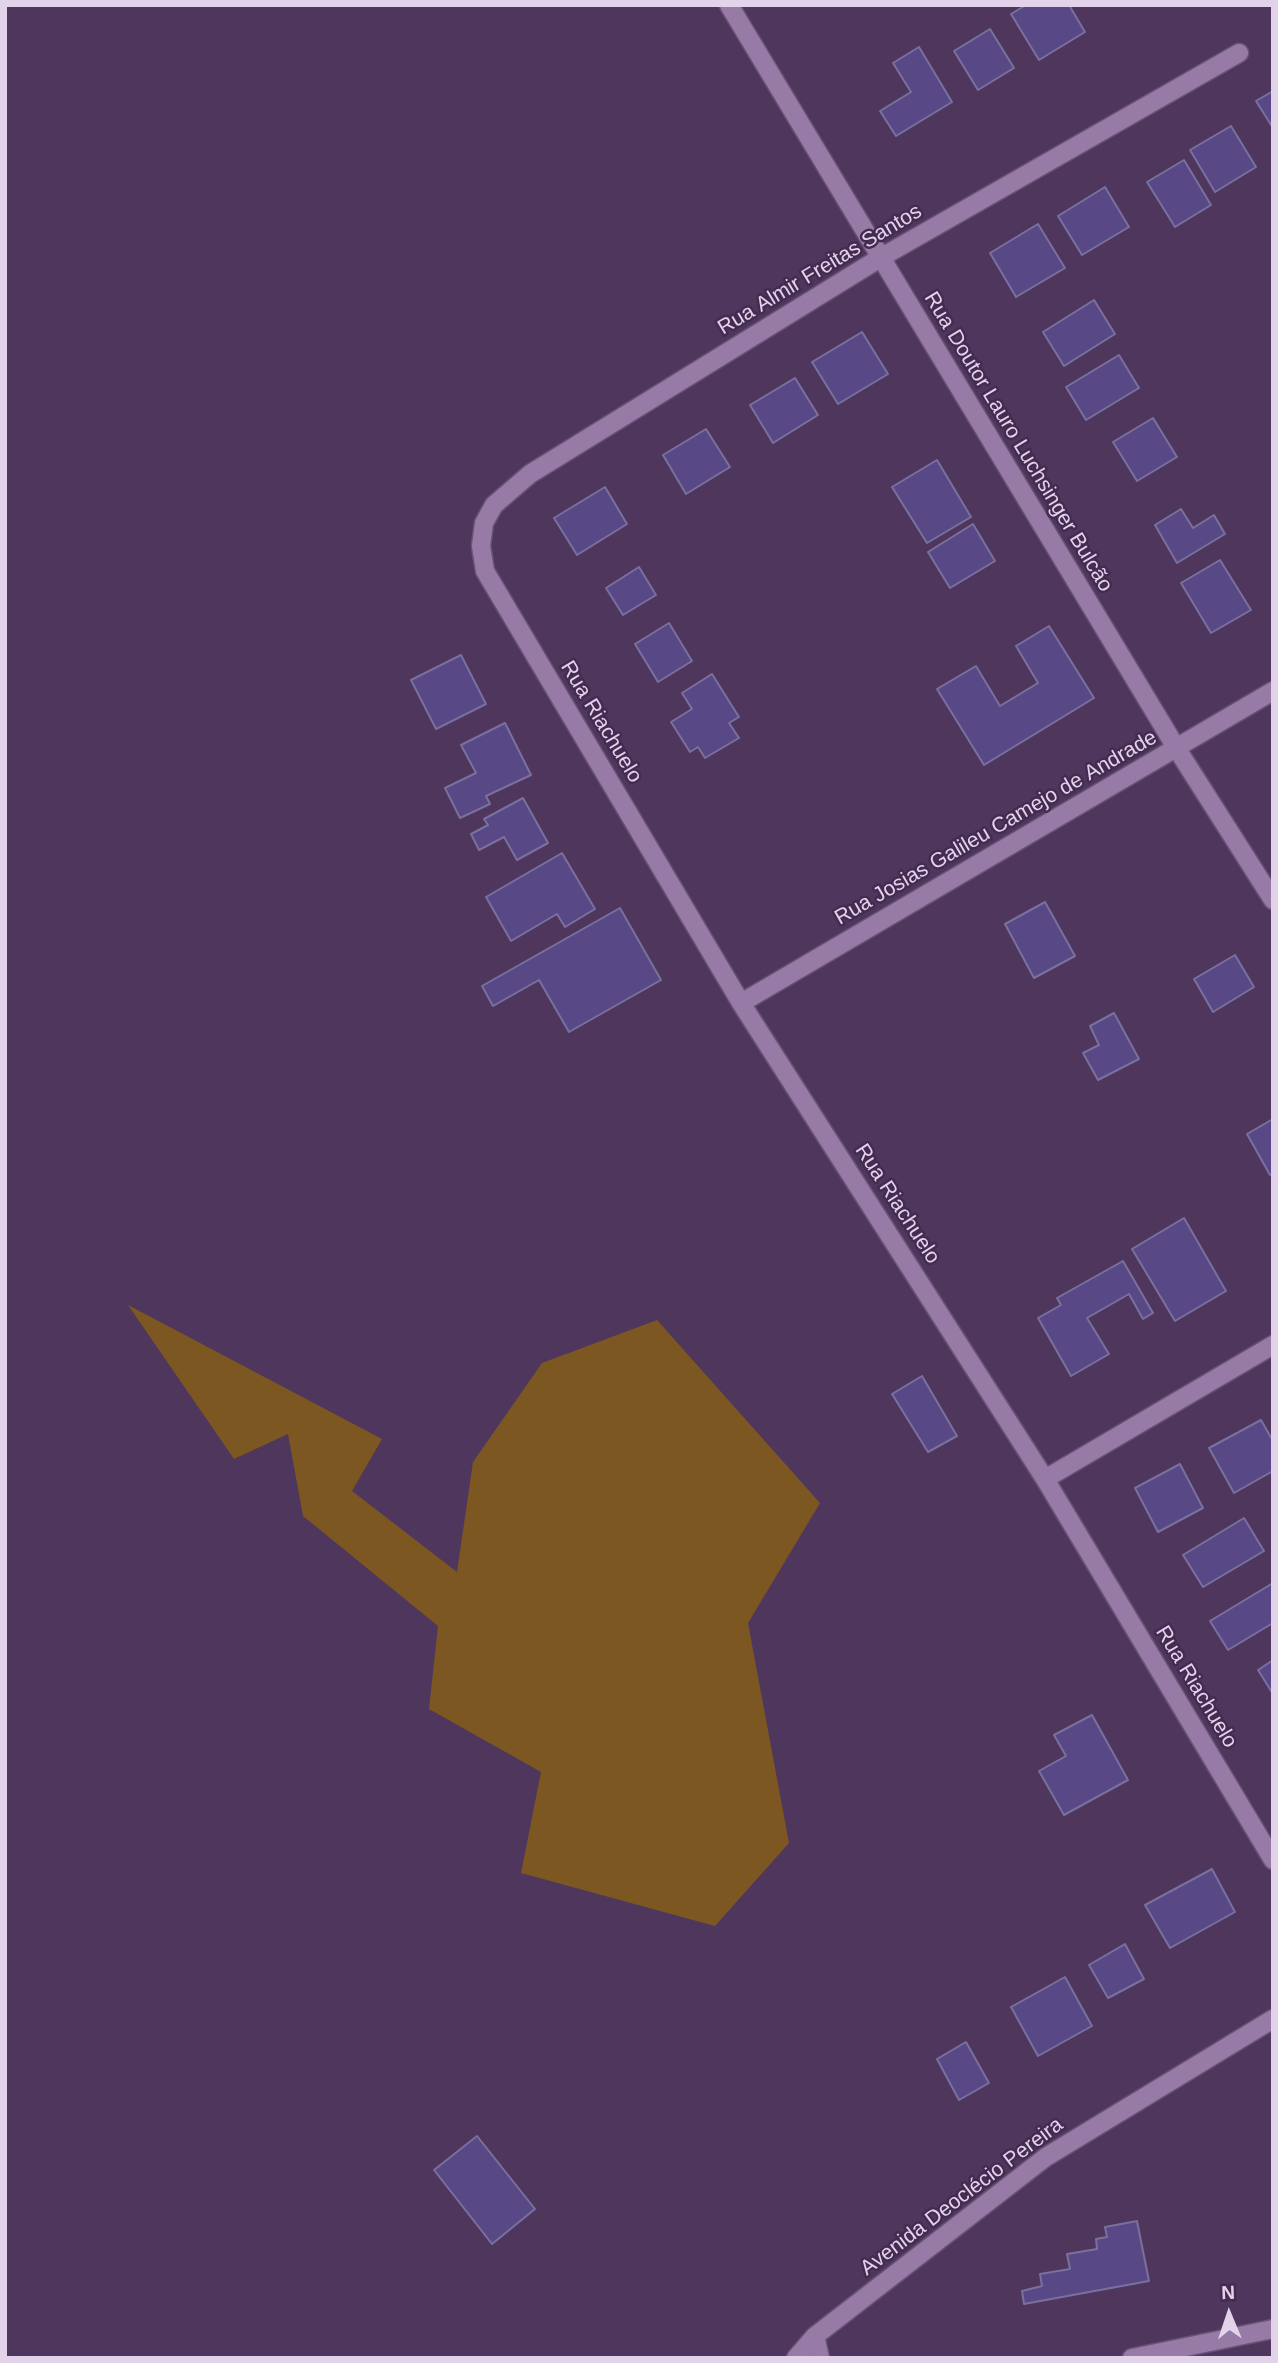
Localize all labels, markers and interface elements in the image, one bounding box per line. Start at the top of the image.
street label: Rua Almir Freitas Santos [713,199,927,341]
street label: Rua Doutor Lauro Luchsinger Bulcão [918,287,1118,597]
street label: Rua Riachuelo [555,656,647,788]
street label: Rua Josias Galileu Camejo de Andrade [830,725,1162,931]
street label: Rua Riachuelo [849,1139,945,1269]
street label: Rua Riachuelo [1150,1621,1242,1753]
street label: Avenida Deoclécio Pereira [856,2113,1068,2281]
north arrow [1194,2279,1264,2349]
text: N [1221,2282,1235,2303]

